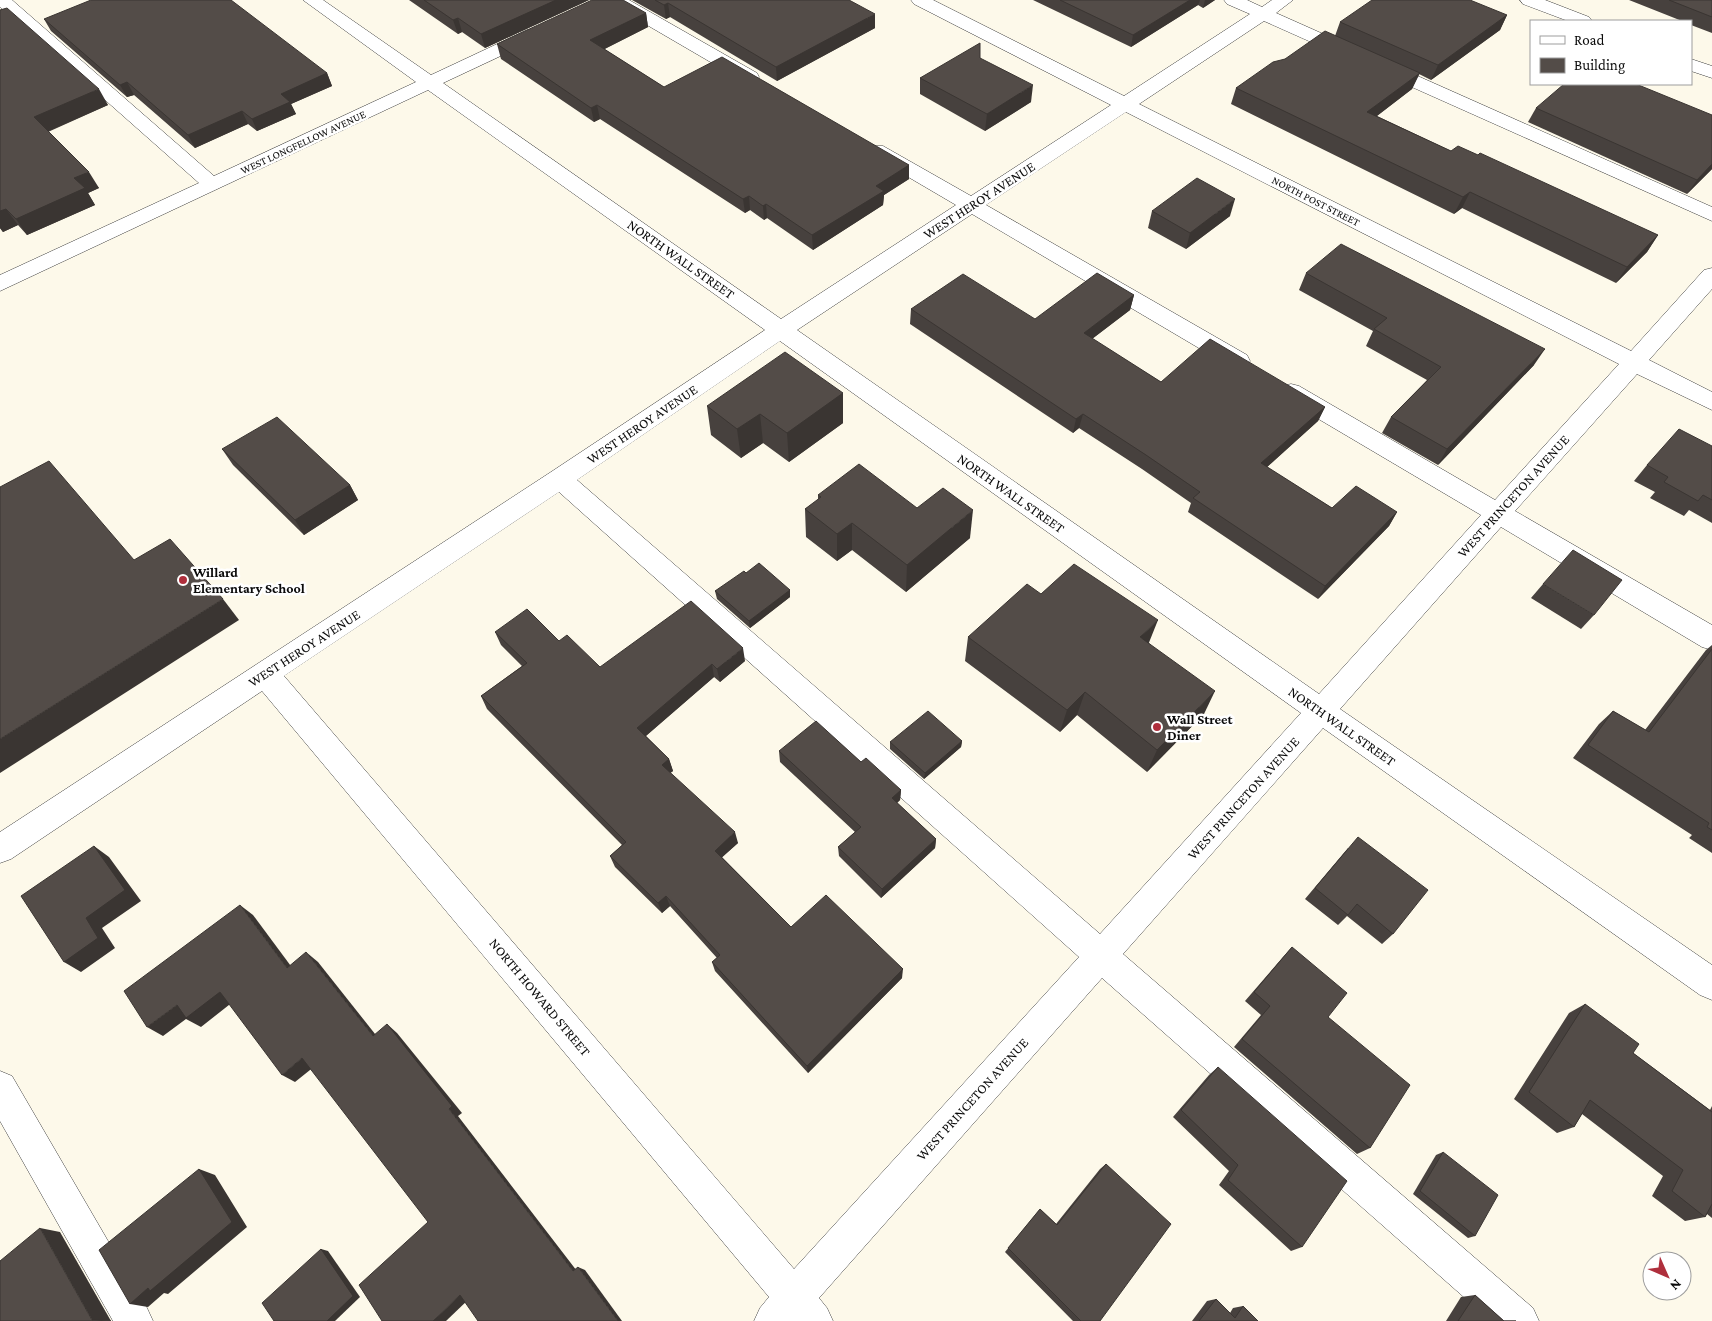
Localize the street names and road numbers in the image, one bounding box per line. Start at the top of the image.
street label: WEST LONGFELLOW AVENUE [239,108,367,176]
street label: WEST HEROY AVENUE [920,158,1038,242]
street label: NORTH POST STREET [1270,174,1362,228]
street label: NORTH WALL STREET [624,216,738,302]
street label: WEST HEROY AVENUE [584,381,701,467]
street label: WEST PRINCETON AVENUE [1454,431,1572,560]
street label: NORTH WALL STREET [954,450,1068,536]
street label: WEST HEROY AVENUE [245,606,363,690]
street label: NORTH WALL STREET [1285,683,1399,769]
street label: WEST PRINCETON AVENUE [1184,733,1302,862]
street label: NORTH HOWARD STREET [486,935,594,1059]
street label: WEST PRINCETON AVENUE [913,1034,1031,1163]

